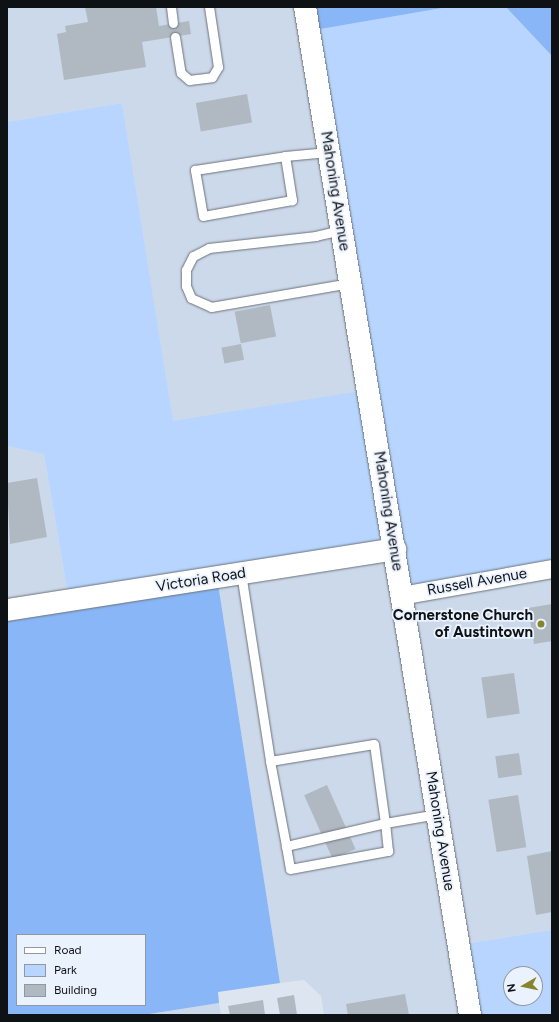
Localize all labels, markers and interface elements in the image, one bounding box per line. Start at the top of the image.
street label: Mahoning Avenue [317,130,353,252]
street label: Mahoning Avenue [370,450,406,572]
street label: Victoria Road [155,564,247,596]
street label: Russell Avenue [426,564,528,600]
place label: Cornerstone Church of Austintown [393,606,533,641]
marker: Cornerstone Church of Austintown [536,619,546,629]
street label: Mahoning Avenue [422,770,458,892]
legend [16,934,146,1006]
text: Road [54,943,82,957]
text: Park [54,963,77,977]
north arrow [503,966,543,1006]
text: Building [54,983,97,997]
text: N [505,983,519,993]

